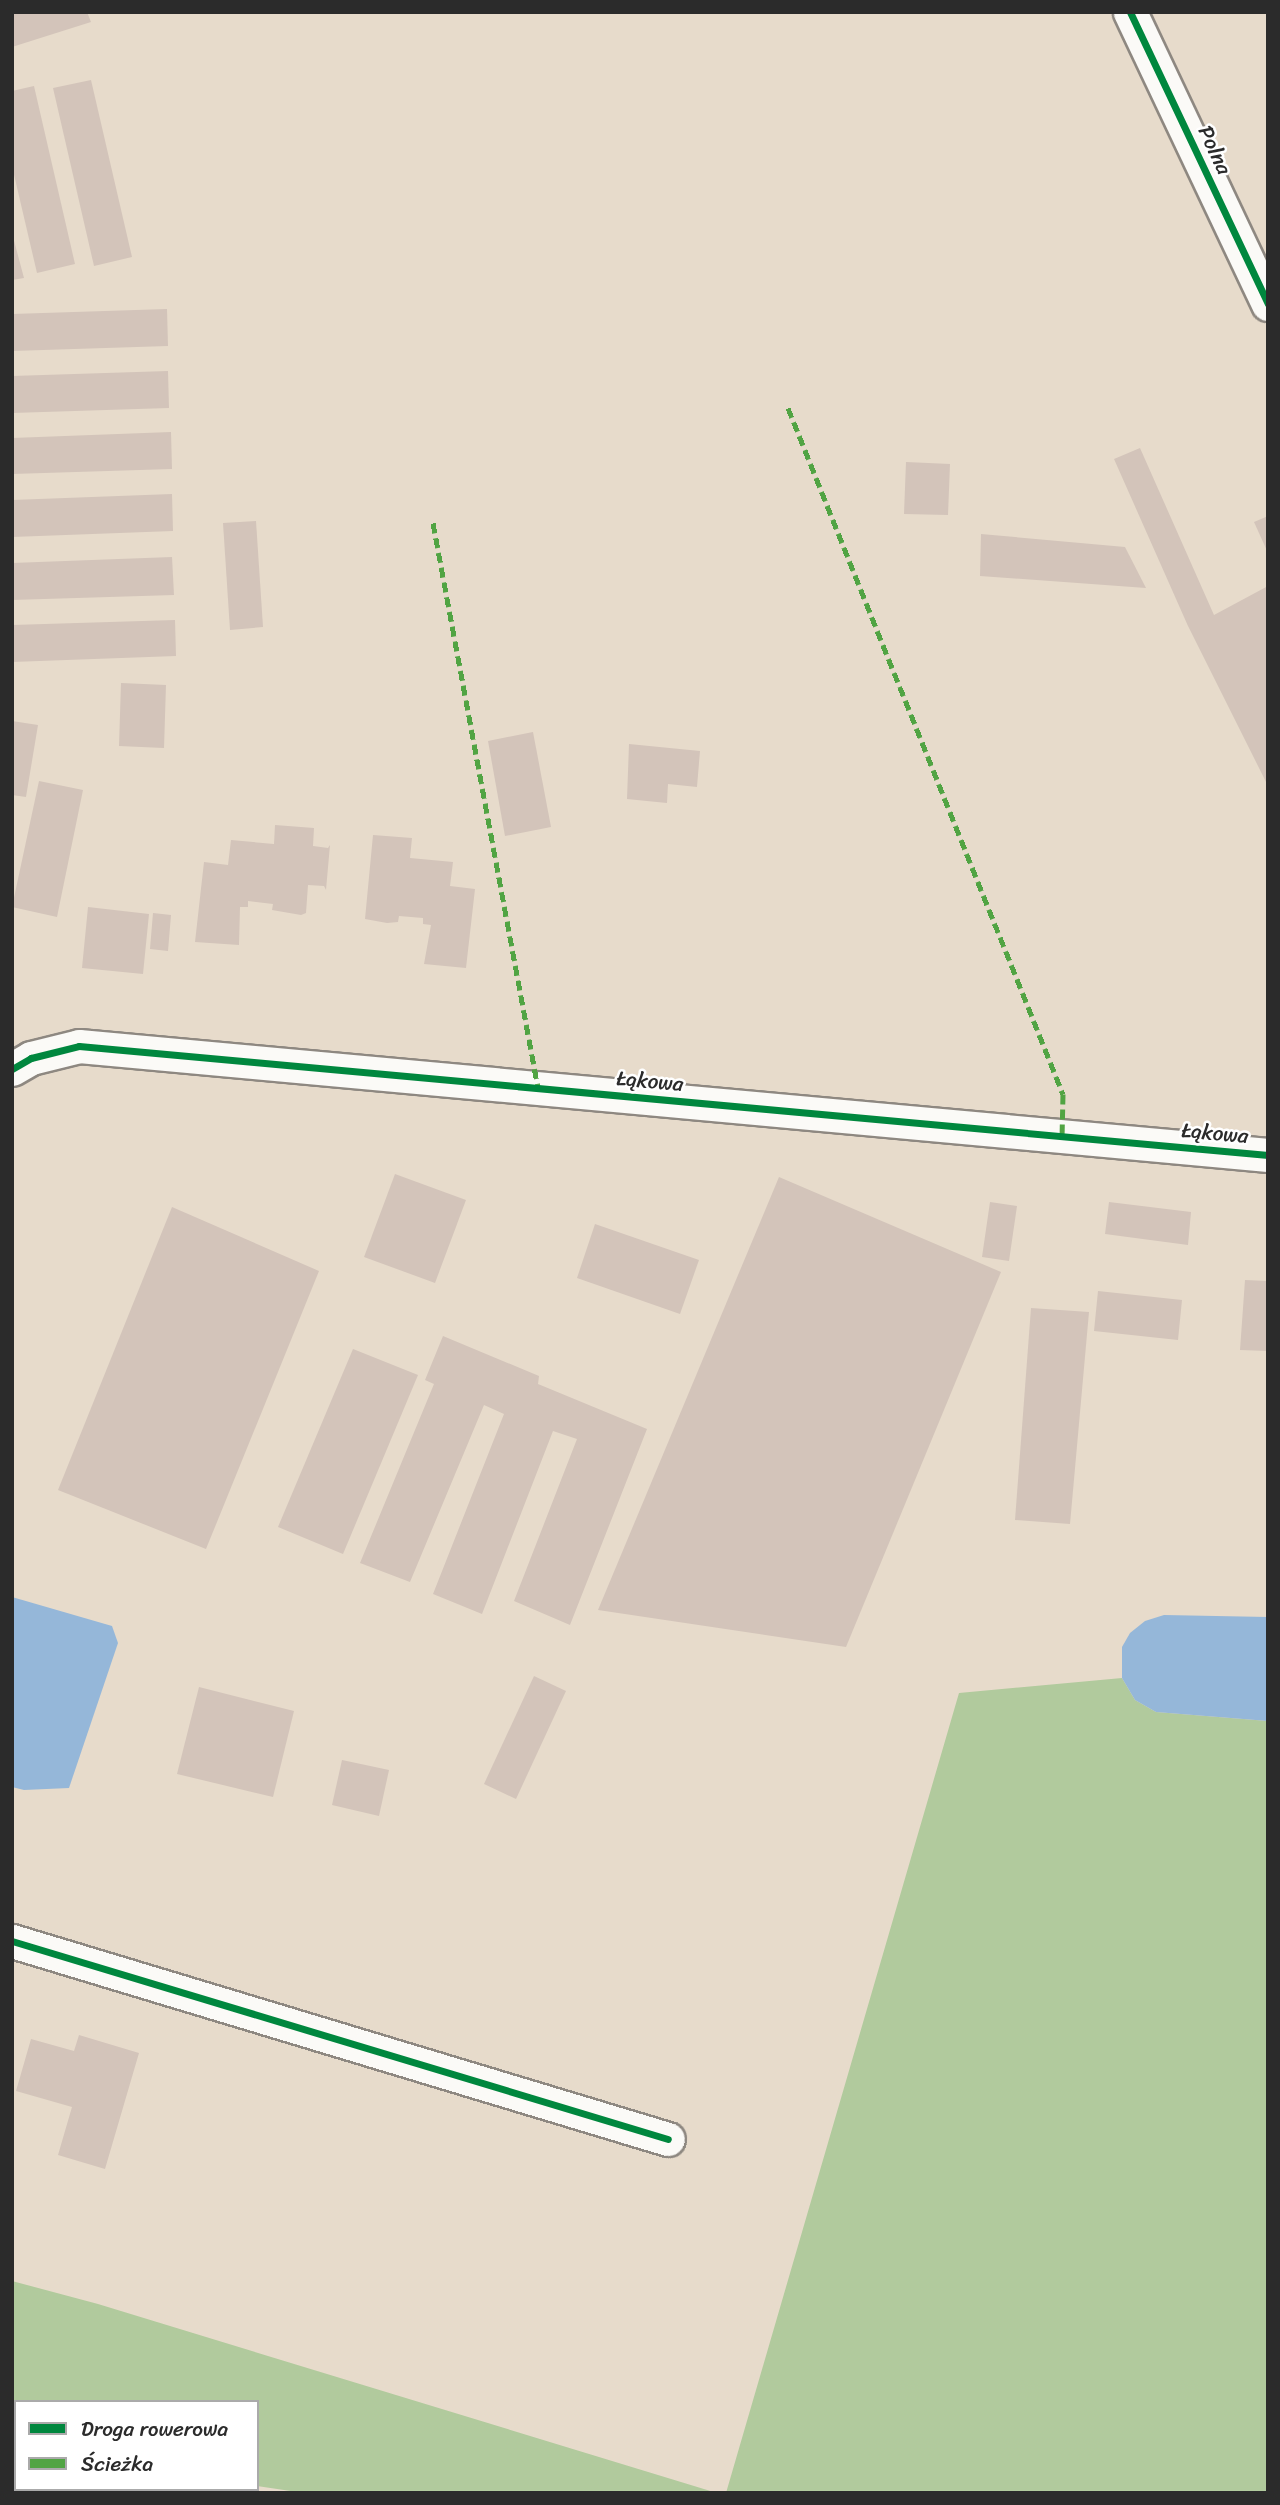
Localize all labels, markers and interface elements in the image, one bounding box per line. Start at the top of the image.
street label: Polna [1193,121,1237,179]
street label: Łąkowa [615,1066,685,1096]
street label: Łąkowa [1180,1118,1250,1148]
legend [14,2400,259,2491]
text: Droga rowerowa [81,2410,228,2448]
text: Ścieżka [81,2445,153,2483]

